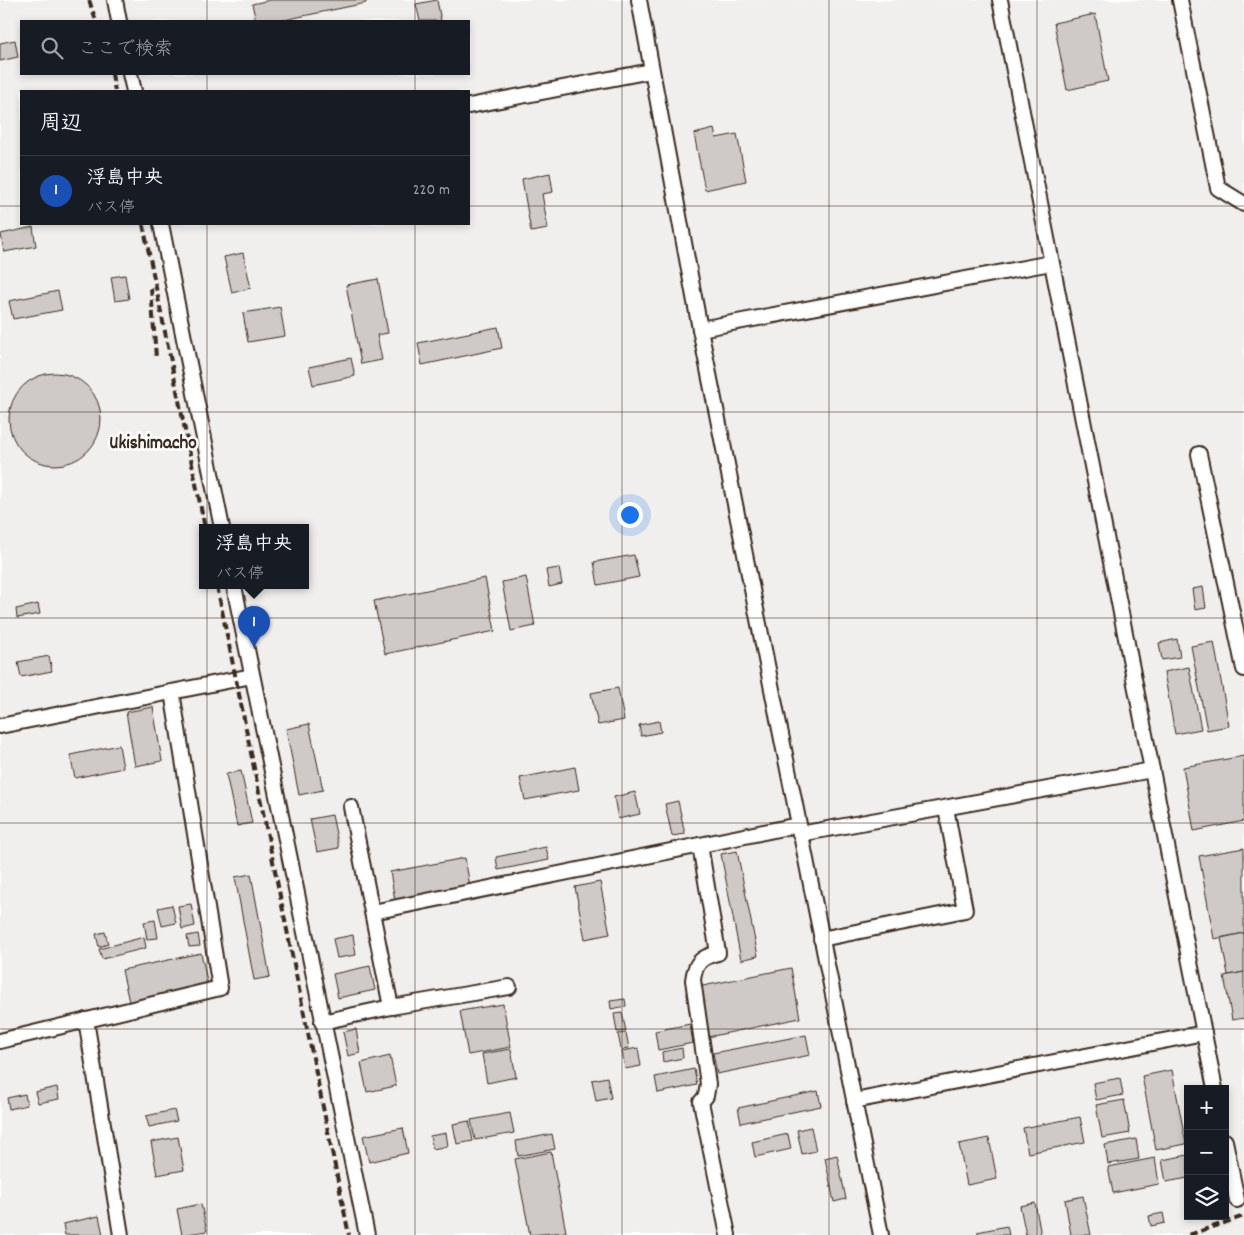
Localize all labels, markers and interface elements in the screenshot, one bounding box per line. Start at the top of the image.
search box [20,20,470,75]
icon: search [38,34,66,62]
text: ここで検索 [78,37,173,64]
text: 周辺 [40,110,82,140]
text: 浮島中央 [87,166,163,193]
text: 1 [54,179,58,202]
text: 220 m [413,179,450,202]
text: バス停 [87,197,135,220]
district label: Ukishimacho [109,431,197,458]
your location [617,502,643,528]
popup [199,524,309,589]
text: 浮島中央 [216,532,292,559]
text: バス停 [216,563,264,586]
pin: 1 [238,606,270,647]
map controls [1184,1085,1229,1220]
button: + [1184,1085,1229,1130]
button: − [1184,1130,1229,1175]
button: layers [1184,1175,1229,1220]

